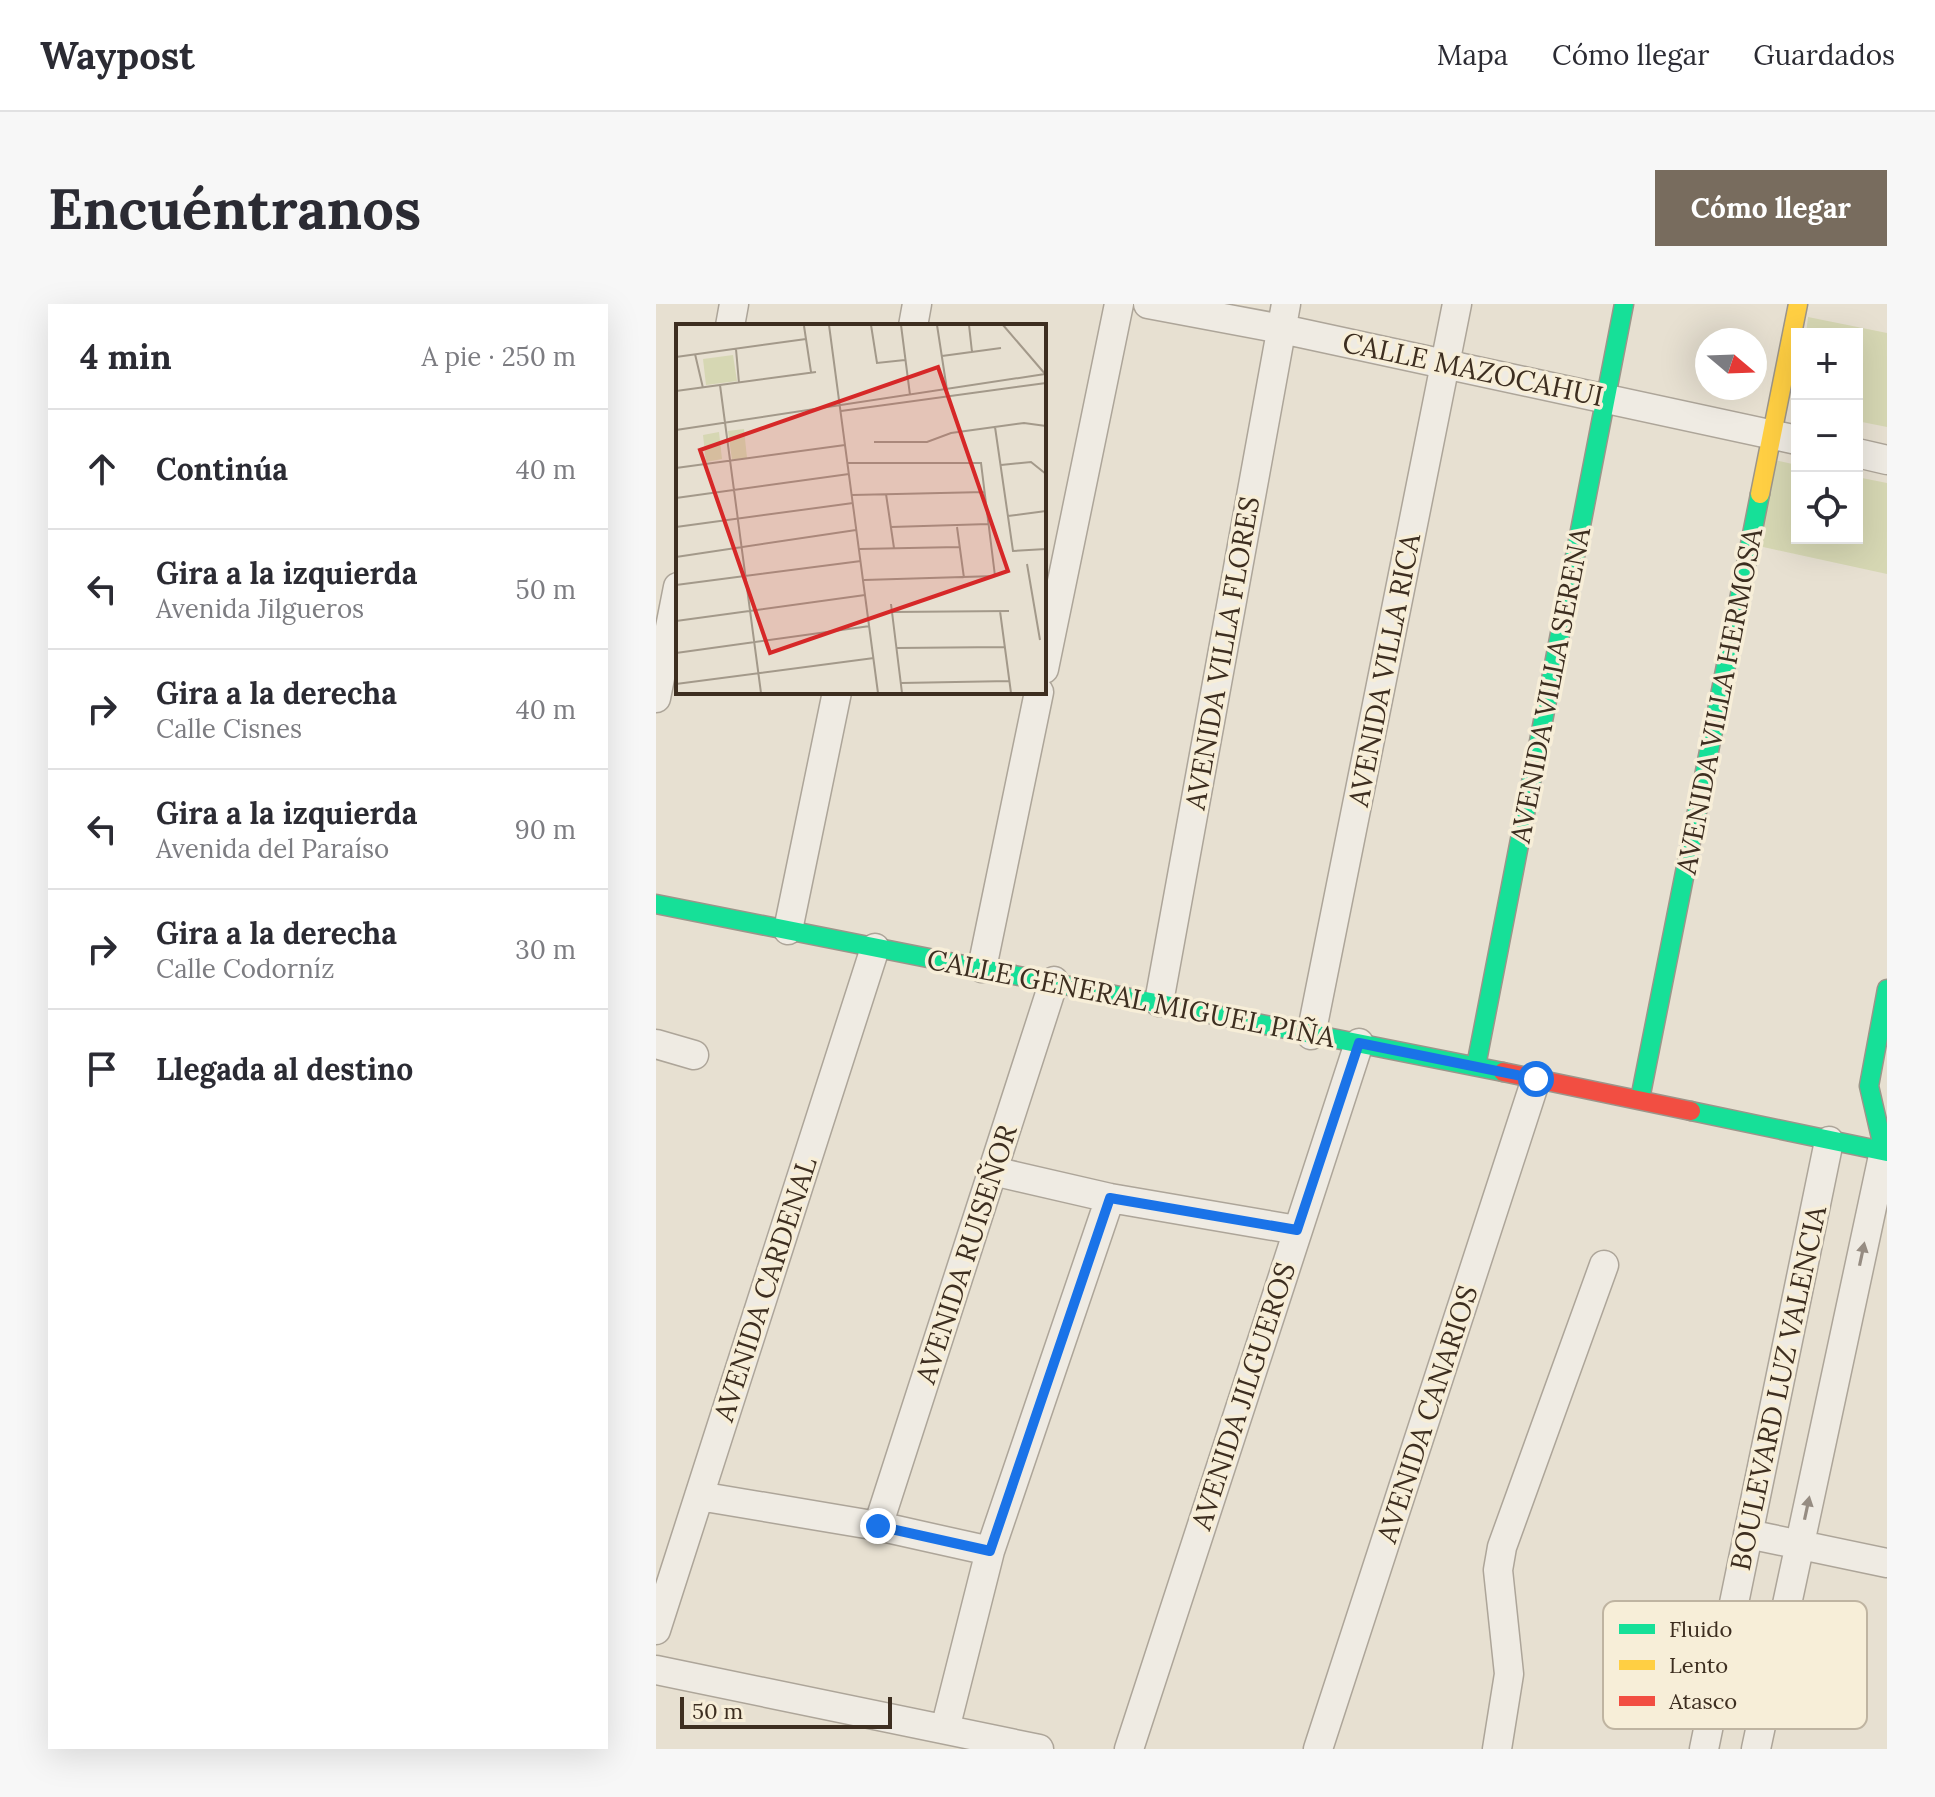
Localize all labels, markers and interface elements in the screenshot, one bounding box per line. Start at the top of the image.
text: Waypost [40,31,195,79]
text: Mapa [1437,37,1508,73]
text: Cómo llegar [1552,37,1709,73]
text: Guardados [1753,37,1895,73]
button: Cómo llegar [1655,170,1887,246]
text: Encuéntranos [48,173,421,244]
inset map [676,324,1046,694]
street label: CALLE MAZOCAHUI [1339,324,1607,414]
north arrow [1695,328,1767,400]
map controls [1791,328,1863,544]
button: + [1791,328,1863,400]
text: 4 min [80,335,172,378]
text: A pie · 250 m [421,340,576,373]
button: − [1791,400,1863,472]
icon: ahead [80,447,124,491]
text: Continúa [156,450,288,488]
text: 40 m [516,453,576,486]
button: locate [1791,472,1863,544]
street label: AVENIDA VILLA FLORES [1177,494,1267,813]
street label: AVENIDA VILLA SERENA [1502,524,1598,847]
street label: AVENIDA VILLA HERMOSA [1668,525,1770,878]
street label: AVENIDA VILLA RICA [1340,530,1428,810]
text: Gira a la izquierda [156,554,417,592]
icon: left [80,567,124,611]
text: 50 m [516,573,576,606]
text: Avenida Jilgueros [156,592,364,625]
text: Gira a la derecha [156,674,397,712]
icon: right [80,687,124,731]
text: 40 m [516,693,576,726]
text: Calle Cisnes [156,712,302,745]
text: Gira a la izquierda [156,794,417,832]
icon: left [80,807,124,851]
text: 90 m [515,813,576,846]
text: Avenida del Paraíso [156,832,389,865]
text: Gira a la derecha [156,914,397,952]
icon: right [80,927,124,971]
text: 30 m [515,933,576,966]
street label: CALLE GENERAL MIGUEL PIÑA [924,941,1338,1055]
text: Calle Codorníz [156,952,334,985]
icon: arrive [80,1047,124,1091]
text: Llegada al destino [156,1050,413,1088]
route start [1518,1061,1554,1097]
street label: AVENIDA RUISEÑOR [907,1120,1025,1389]
street label: AVENIDA CARDENAL [705,1152,825,1427]
street label: BOULEVARD LUZ VALENCIA [1722,1202,1834,1574]
one-way arrow [1856,1241,1869,1266]
street label: AVENIDA JILGUEROS [1182,1258,1303,1535]
street label: AVENIDA CANARIOS [1368,1281,1486,1548]
one-way arrow [1801,1496,1814,1521]
route end [860,1508,896,1544]
legend [1603,1601,1867,1729]
text: Fluido [1669,1615,1732,1643]
text: Lento [1669,1651,1728,1679]
text: Atasco [1668,1687,1737,1715]
scale bar [680,1693,892,1729]
text: 50 m [692,1697,743,1725]

